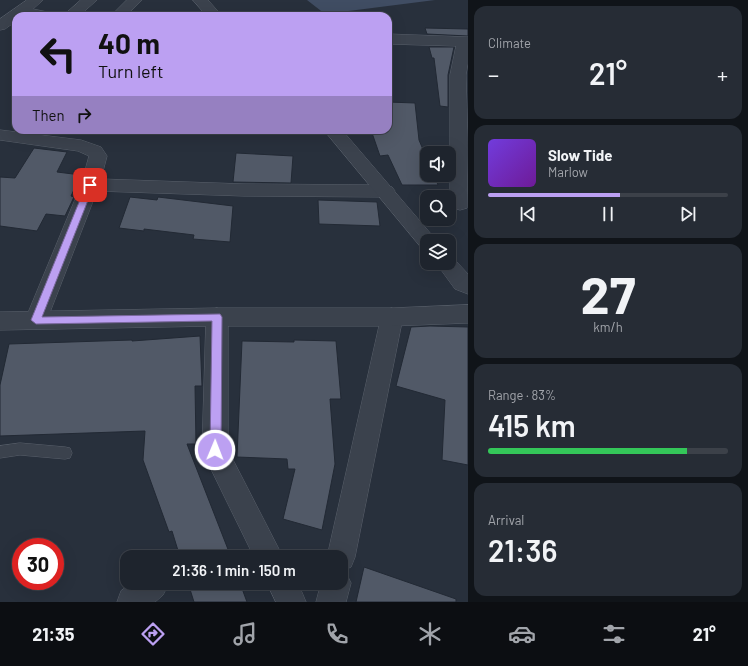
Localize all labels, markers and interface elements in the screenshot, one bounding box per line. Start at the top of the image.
text: 40 m [98,26,160,60]
icon: left [32,28,84,80]
text: Climate [488,35,531,51]
text: 21° [589,55,627,91]
text: Turn left [98,60,164,82]
text: − [488,61,499,87]
text: + [717,61,728,87]
icon: right [73,104,95,126]
text: Then [32,106,65,124]
map controls [420,146,456,270]
button: sound [420,146,456,182]
text: Slow Tide [548,146,612,164]
text: Marlow [548,164,588,180]
pin [73,168,107,202]
icon: arrive [79,174,101,196]
button: search [420,190,456,226]
icon: previous [517,203,539,225]
icon: pause [597,203,619,225]
icon: next [677,203,699,225]
button: layers [420,234,456,270]
text: 27 [581,262,635,324]
text: km/h [593,319,623,335]
text: Range · 83% [488,387,556,403]
text: 415 km [488,407,576,443]
position arrow [194,429,236,471]
text: Arrival [488,512,524,528]
text: 21:36 [488,532,557,568]
speed limit sign: 30 [12,538,64,590]
text: 21:36 · 1 min · 150 m [172,561,296,579]
icon: directions [139,620,167,648]
icon: music [231,620,259,648]
icon: phone [323,620,351,648]
icon: climate [416,620,444,648]
icon: car [508,620,536,648]
icon: filters [600,620,628,648]
text: 21:35 [32,623,74,645]
text: 21° [693,623,716,645]

